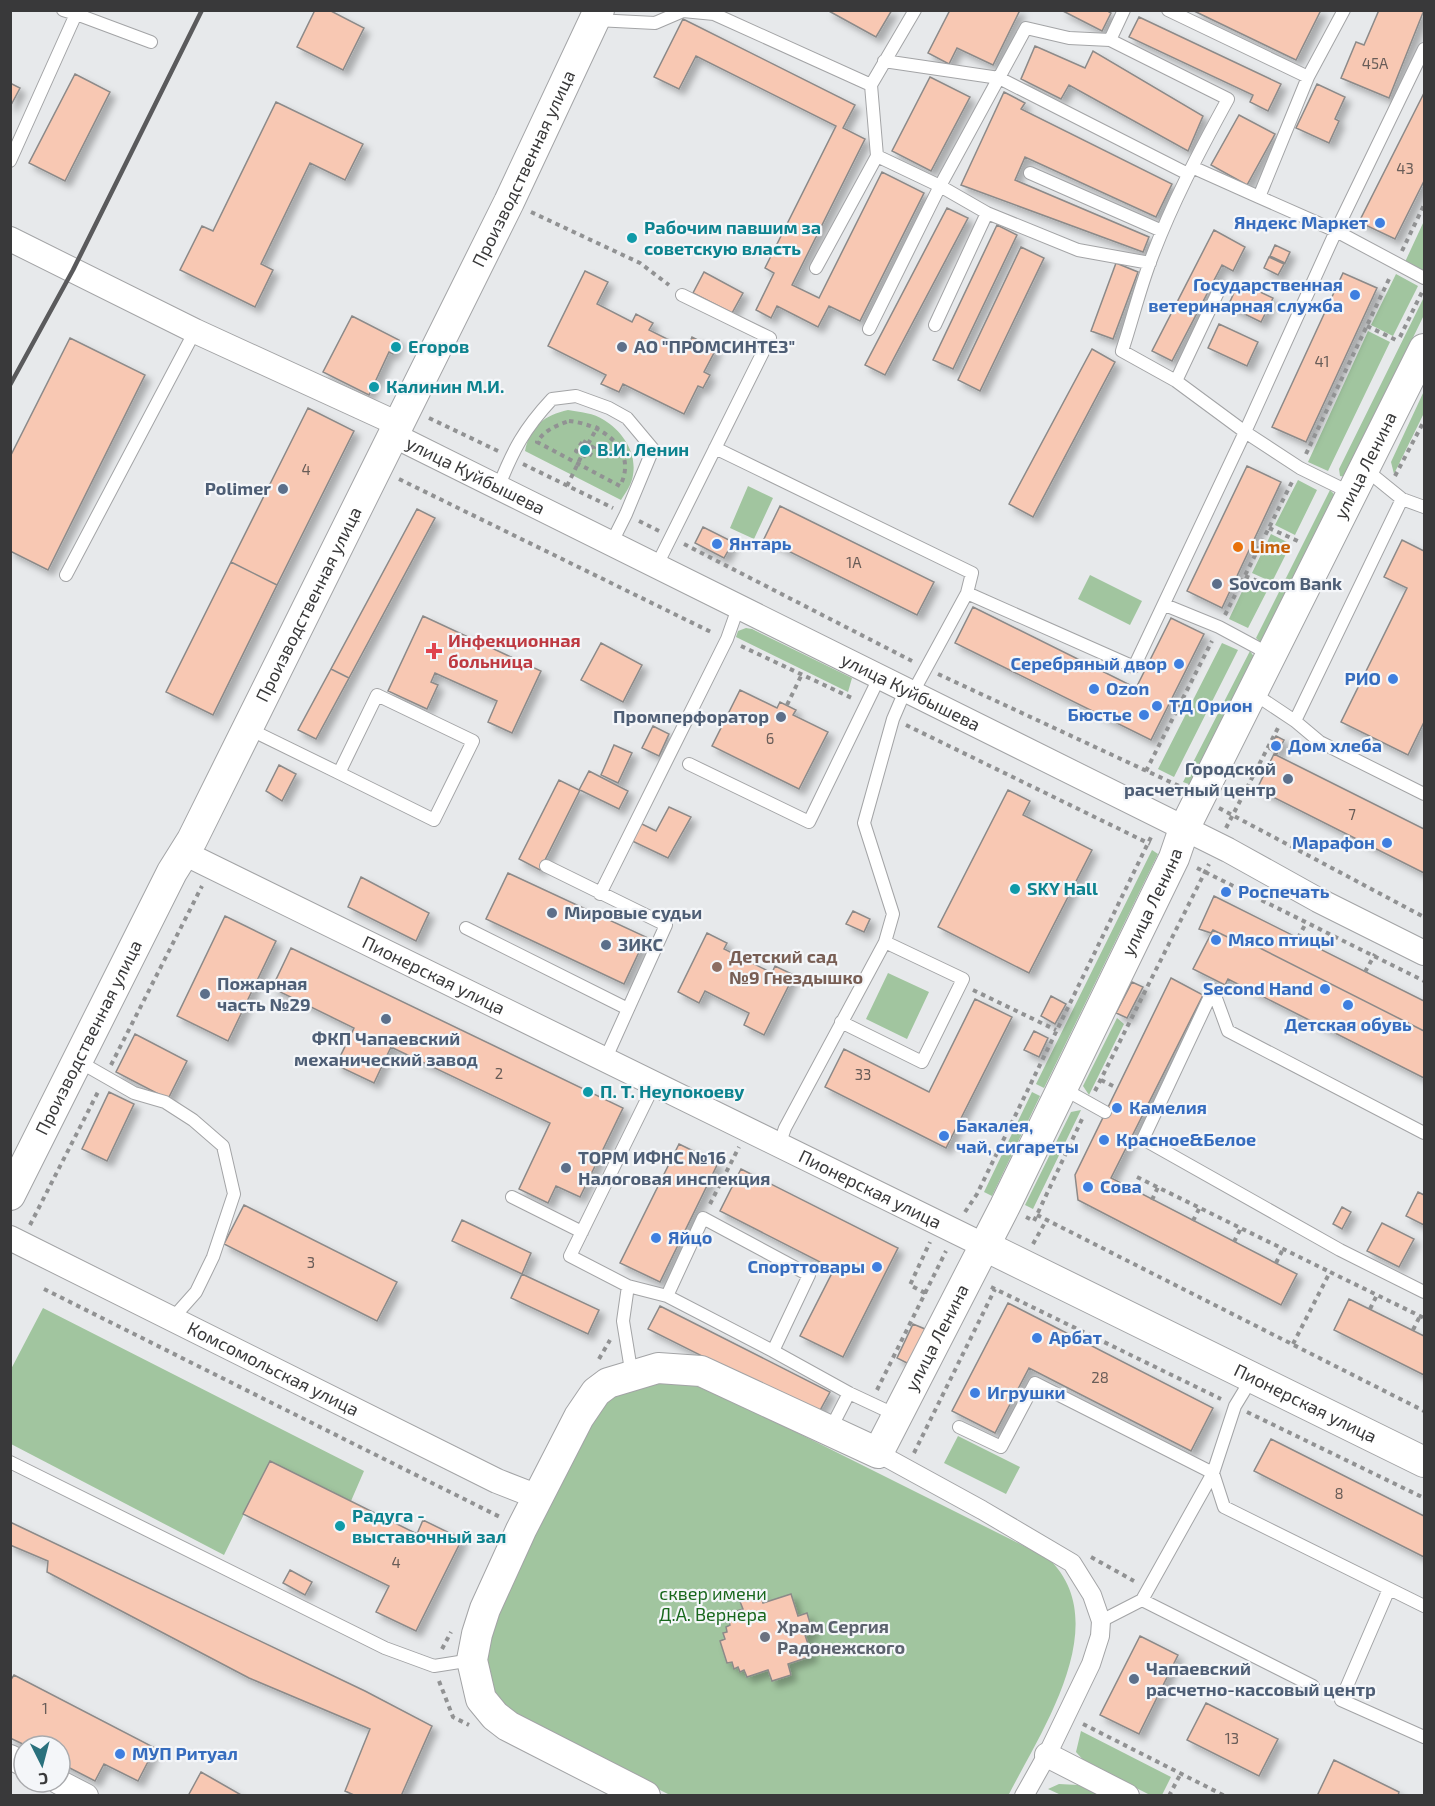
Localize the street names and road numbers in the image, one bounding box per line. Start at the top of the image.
street label: Производственная улица [467,66,579,270]
street label: улица Ленина [1329,408,1401,523]
street label: улица Куйбышева [403,431,549,519]
street label: Производственная улица [250,503,366,705]
street label: улица Куйбышева [838,648,984,735]
street label: улица Ленина [1116,845,1187,959]
street label: Пионерская улица [359,930,509,1019]
street label: Производственная улица [30,936,146,1138]
street label: Пионерская улица [795,1144,945,1233]
street label: улица Ленина [900,1280,973,1395]
street label: Комсомольская улица [184,1316,363,1420]
street label: Пионерская улица [1231,1358,1381,1447]

